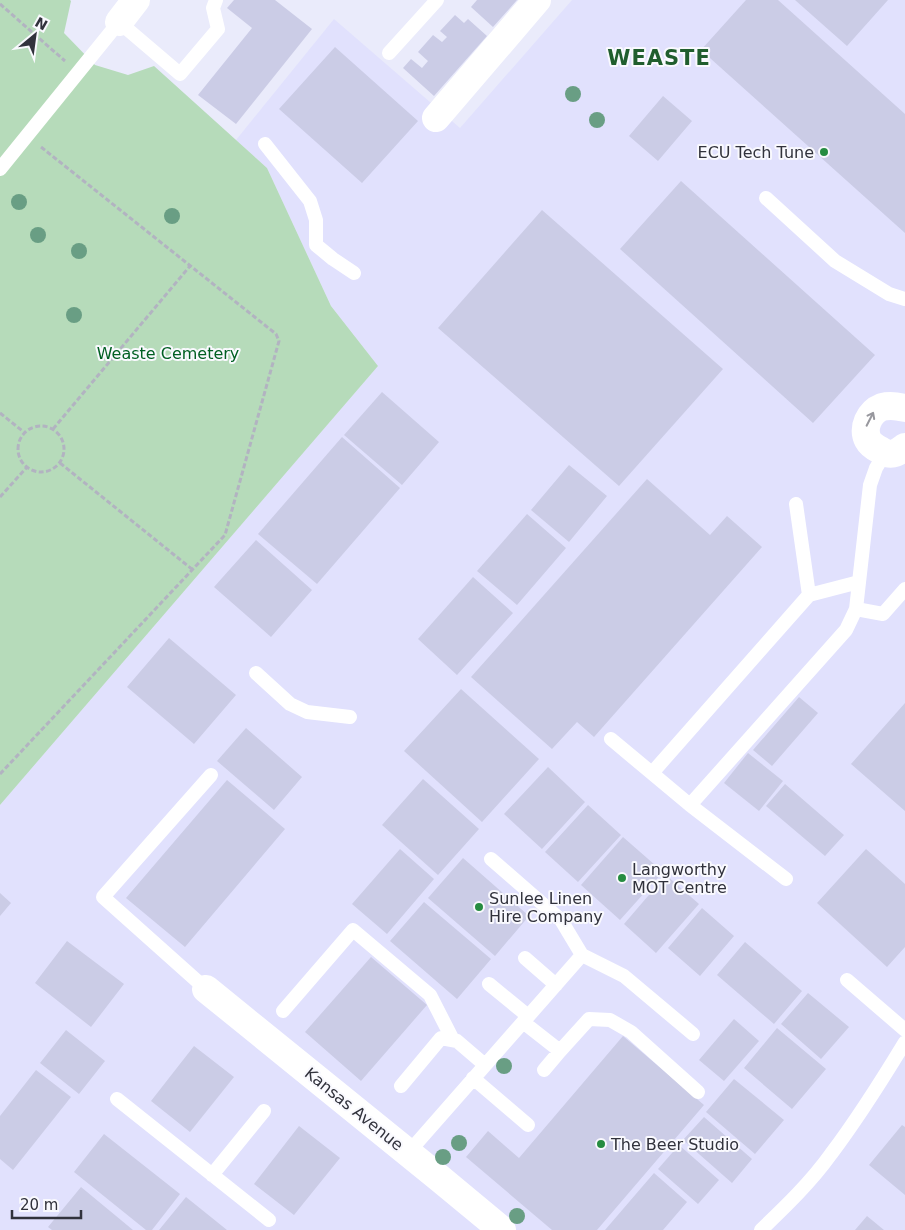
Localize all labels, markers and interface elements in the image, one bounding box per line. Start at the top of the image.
north arrow [10,10,60,60]
text: N [32,14,50,33]
district label: WEASTE [607,46,711,70]
place label: ECU Tech Tune [698,143,814,162]
marker: ECU Tech Tune [818,146,830,158]
park label: Weaste Cemetery [97,344,239,363]
one-way arrow [866,411,876,426]
place label: Langworthy MOT Centre [632,860,727,897]
marker: Langworthy MOT Centre [616,872,628,884]
place label: Sunlee Linen Hire Company [489,889,603,926]
marker: Sunlee Linen Hire Company [473,901,485,913]
street label: Kansas Avenue [301,1063,407,1155]
place label: The Beer Studio [610,1135,739,1154]
marker: The Beer Studio [595,1138,607,1150]
scale bar [12,1188,81,1220]
text: 20 m [20,1196,58,1214]

